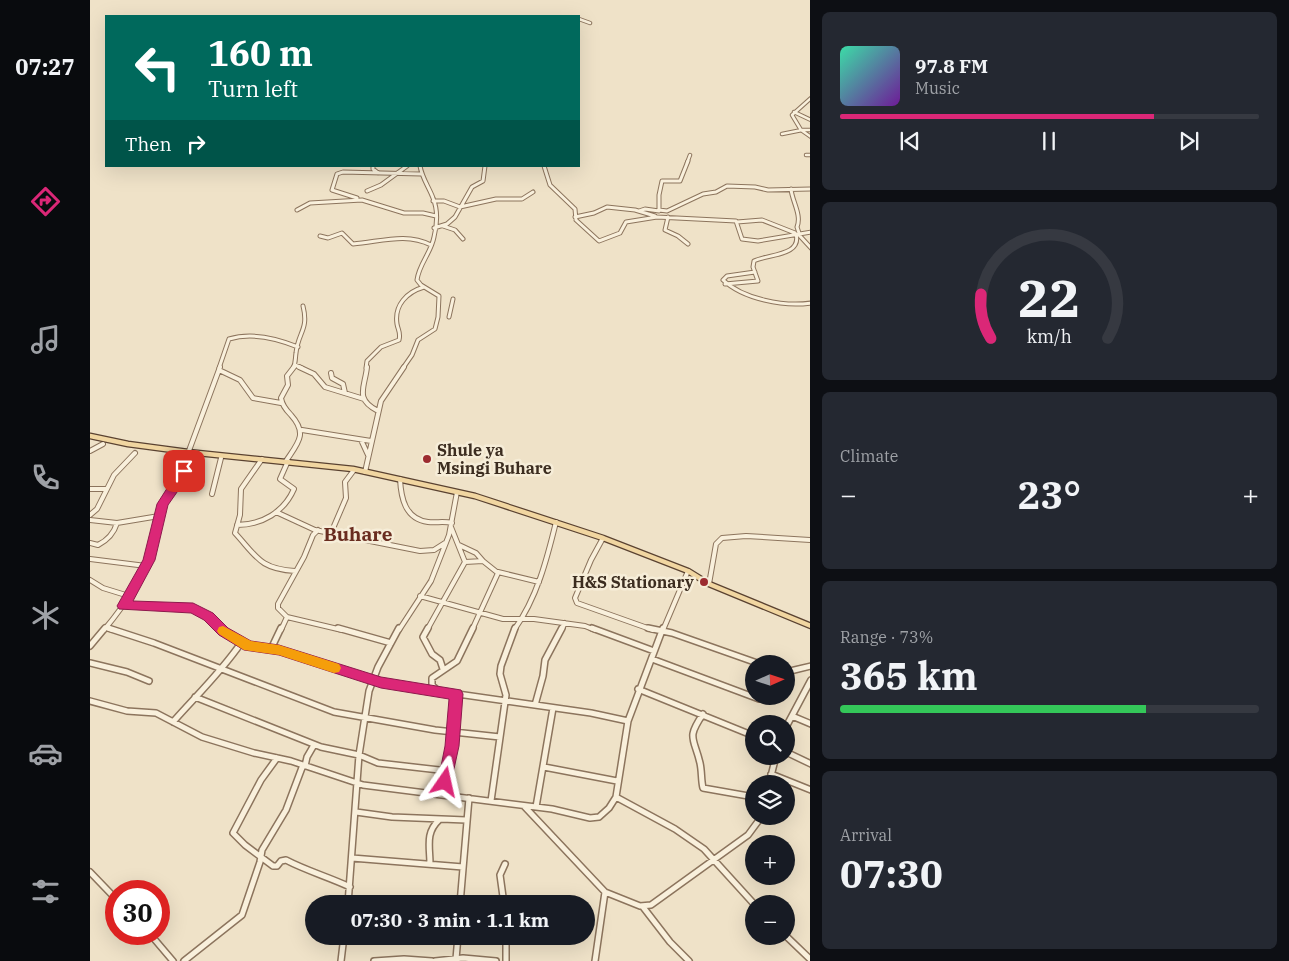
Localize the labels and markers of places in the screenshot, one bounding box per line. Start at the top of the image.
place label: Shule ya Msingi Buhare [437,440,552,478]
pin [163,450,205,492]
marker: Shule ya Msingi Buhare [421,453,433,465]
place label: H&S Stationary [572,572,695,592]
marker: H&S Stationary [698,576,710,588]

